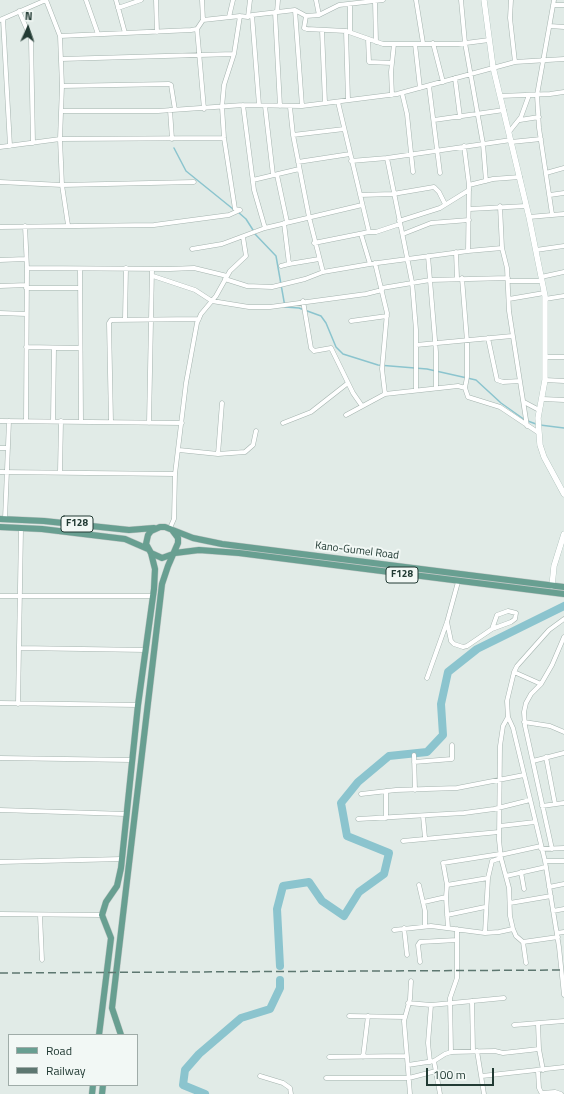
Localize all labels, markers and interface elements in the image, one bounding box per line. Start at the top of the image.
north arrow [8,8,48,48]
text: N [24,8,33,24]
road number: F128 [61,516,93,532]
street label: Kano-Gumel Road [314,539,400,563]
road number: F128 [386,567,418,583]
legend [8,1034,138,1086]
text: Road [46,1041,72,1060]
scale bar [428,1060,496,1086]
text: Railway [46,1061,86,1080]
text: 100 m [433,1065,466,1084]

